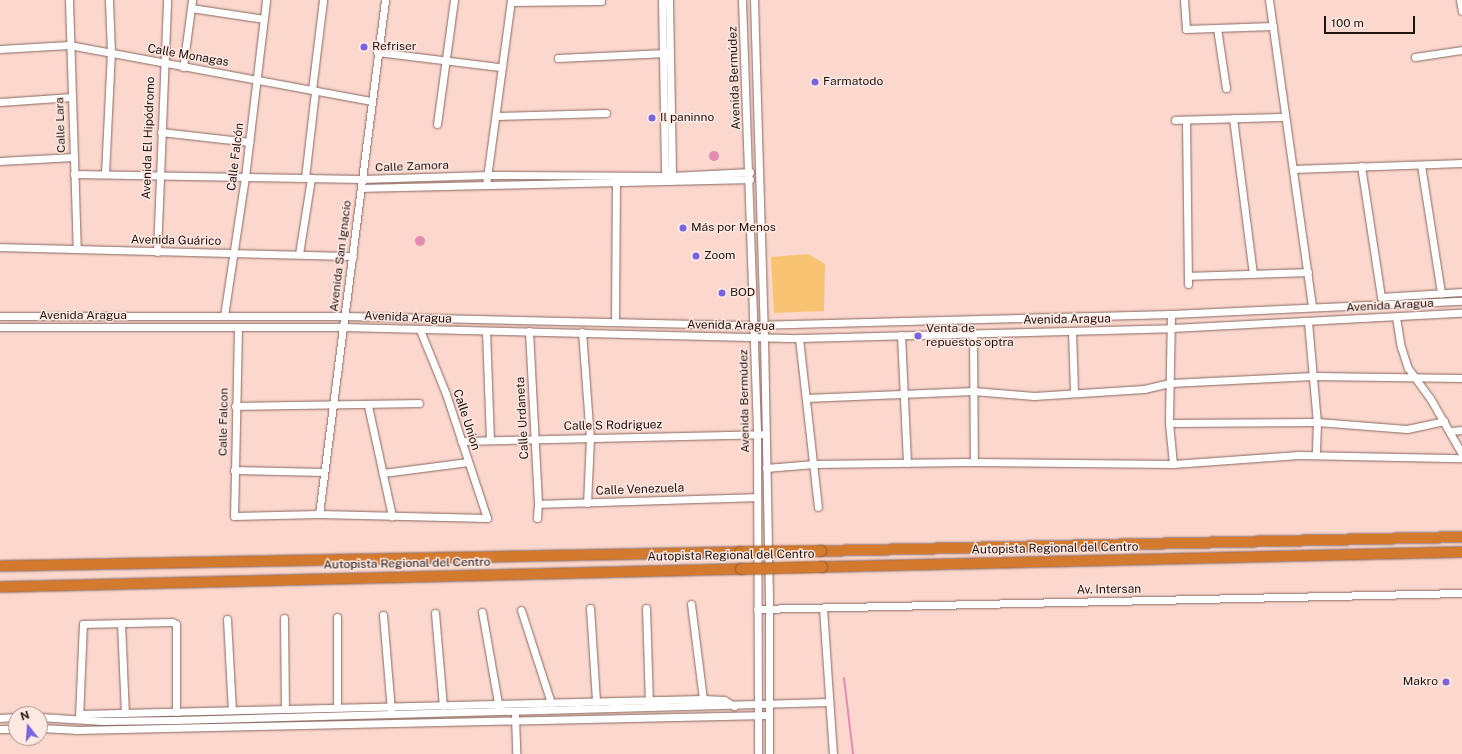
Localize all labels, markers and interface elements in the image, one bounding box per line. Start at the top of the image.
scale bar [1326,8,1417,34]
text: 100 m [1331,16,1364,30]
street label: Avenida Bermúdez [726,26,744,130]
place label: Refriser [372,40,416,54]
street label: Calle Monagas [146,42,230,70]
marker: Refriser [359,42,369,52]
place label: Farmatodo [823,75,883,89]
street label: Avenida El Hipódromo [140,76,158,200]
marker: Farmatodo [810,77,820,87]
street label: Calle Lara [53,97,69,153]
place label: Il paninno [660,111,714,125]
marker: Il paninno [647,113,657,123]
street label: Calle Falcón [225,122,247,192]
street label: Calle Zamora [375,159,449,175]
street label: Avenida San Ignacio [327,199,355,313]
place label: Más por Menos [691,221,776,235]
marker: Más por Menos [678,223,688,233]
street label: Avenida Guárico [131,233,221,249]
place label: Zoom [704,249,735,263]
marker: Zoom [691,251,701,261]
place label: BOD [730,286,755,300]
marker: BOD [717,288,727,298]
street label: Avenida Aragua [1346,297,1434,315]
street label: Avenida Aragua [39,309,127,323]
street label: Avenida Aragua [364,309,452,327]
street label: Avenida Aragua [1023,312,1111,328]
street label: Avenida Aragua [687,318,775,334]
place label: Venta de repuestos optra [926,322,1014,350]
marker: Venta de repuestos optra [913,331,923,341]
street label: Avenida Bermúdez [737,349,753,453]
street label: Calle Urdaneta [514,376,532,460]
street label: Calle Falcon [216,388,232,456]
street label: Calle Union [449,388,483,452]
street label: Calle S Rodriguez [564,418,662,434]
street label: Calle Venezuela [595,481,685,499]
street label: Autopista Regional del Centro [971,540,1139,558]
street label: Autopista Regional del Centro [647,547,815,565]
street label: Autopista Regional del Centro [323,555,491,573]
street label: Av. Intersan [1077,582,1141,598]
place label: Makro [1403,675,1438,689]
marker: Makro [1441,677,1451,687]
north arrow [8,706,48,746]
text: N [19,708,31,722]

